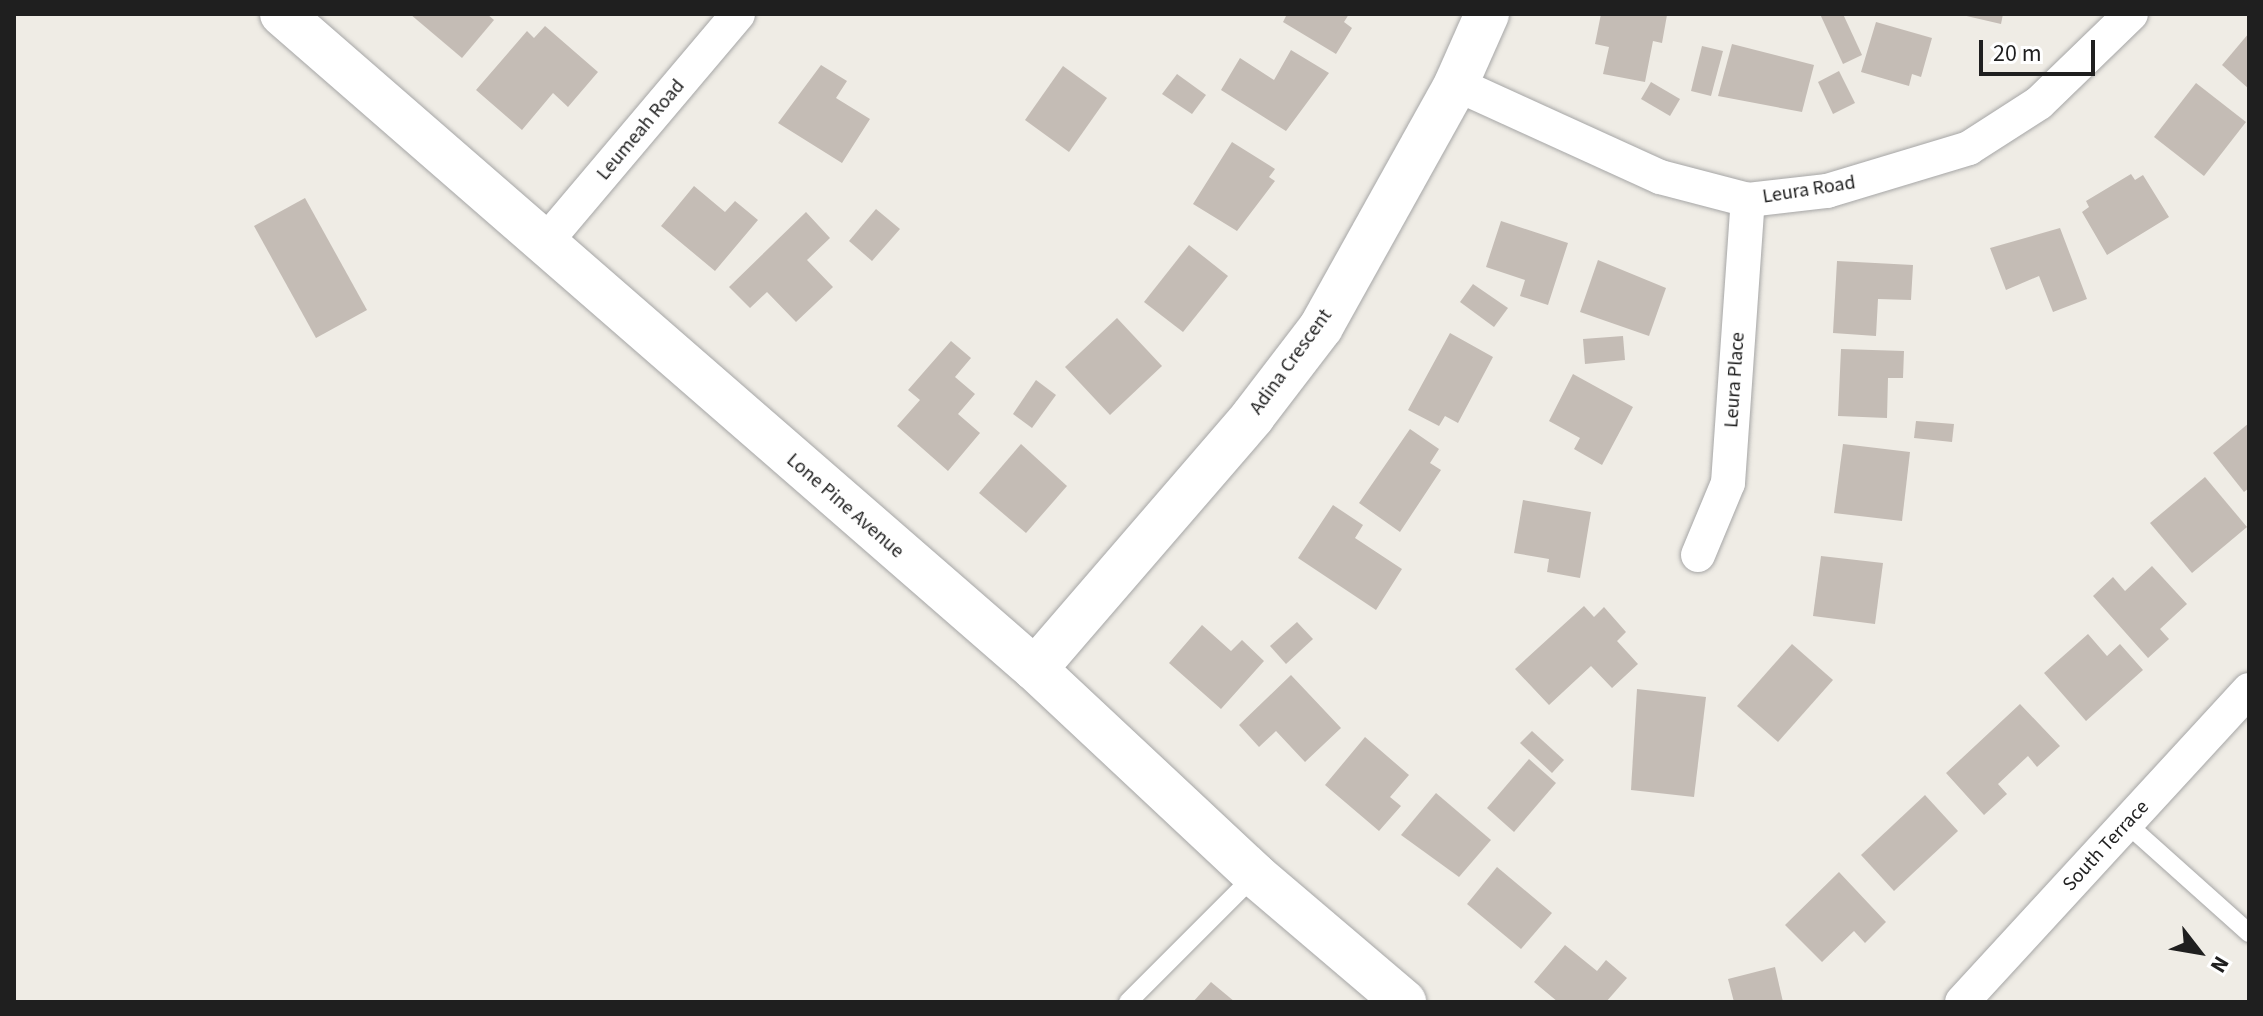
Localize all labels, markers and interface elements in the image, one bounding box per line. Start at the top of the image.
scale bar [1983,24,2099,74]
text: 20 m [1993,36,2042,71]
street label: Leumeah Road [592,75,690,185]
street label: Leura Road [1761,171,1857,209]
street label: Adina Crescent [1245,305,1337,419]
street label: Leura Place [1720,331,1750,429]
street label: Lone Pine Avenue [781,448,909,564]
street label: South Terrace [2058,796,2154,896]
north arrow [2159,912,2239,992]
text: N [2202,950,2237,979]

